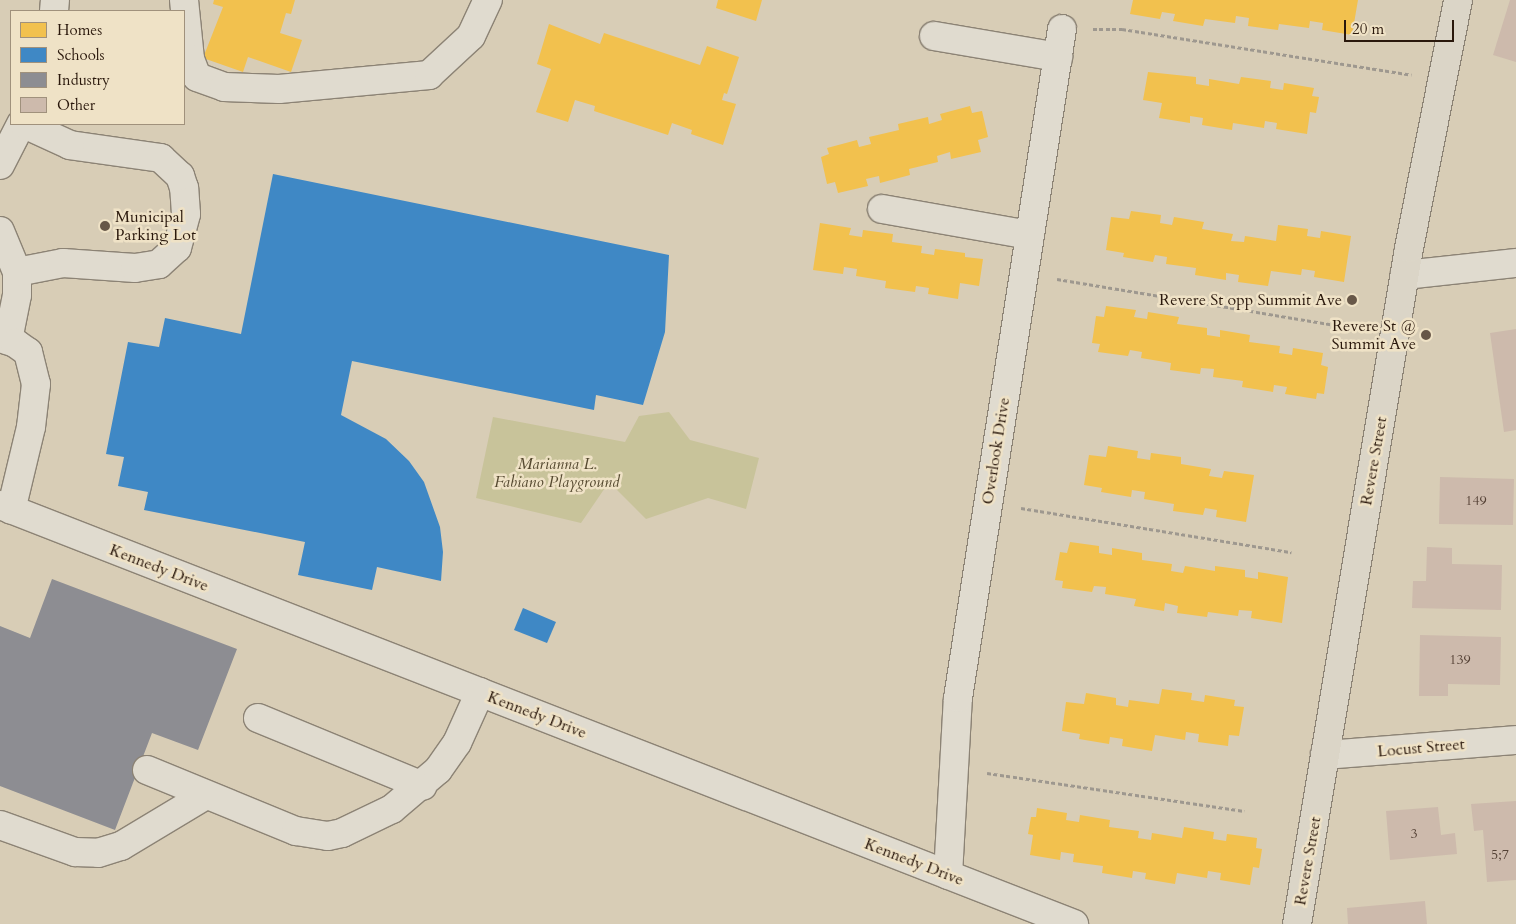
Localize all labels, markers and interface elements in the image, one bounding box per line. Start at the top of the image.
legend [10,10,185,125]
scale bar [1346,10,1456,42]
text: 20 m [1352,19,1384,39]
text: Homes [57,20,102,40]
text: Schools [57,45,105,65]
text: Industry [57,70,110,90]
text: Other [57,95,95,115]
place label: Municipal Parking Lot [115,207,196,245]
marker: Municipal Parking Lot [99,220,111,232]
place label: Revere St opp Summit Ave [1159,290,1342,310]
marker: Revere St opp Summit Ave [1346,294,1358,306]
place label: Revere St @ Summit Ave [1332,316,1416,354]
marker: Revere St @ Summit Ave [1420,329,1432,341]
street label: Overlook Drive [978,396,1014,506]
street label: Revere Street [1357,415,1391,507]
park label: Marianna L. Fabiano Playground [494,454,620,492]
house number: 149 [1465,493,1487,509]
street label: Kennedy Drive [107,540,211,596]
house number: 139 [1449,652,1471,668]
street label: Kennedy Drive [485,687,589,743]
street label: Locust Street [1377,735,1465,761]
street label: Revere Street [1291,815,1325,907]
house number: 3 [1410,826,1418,842]
street label: Kennedy Drive [862,834,966,890]
house number: 5;7 [1491,847,1509,863]

